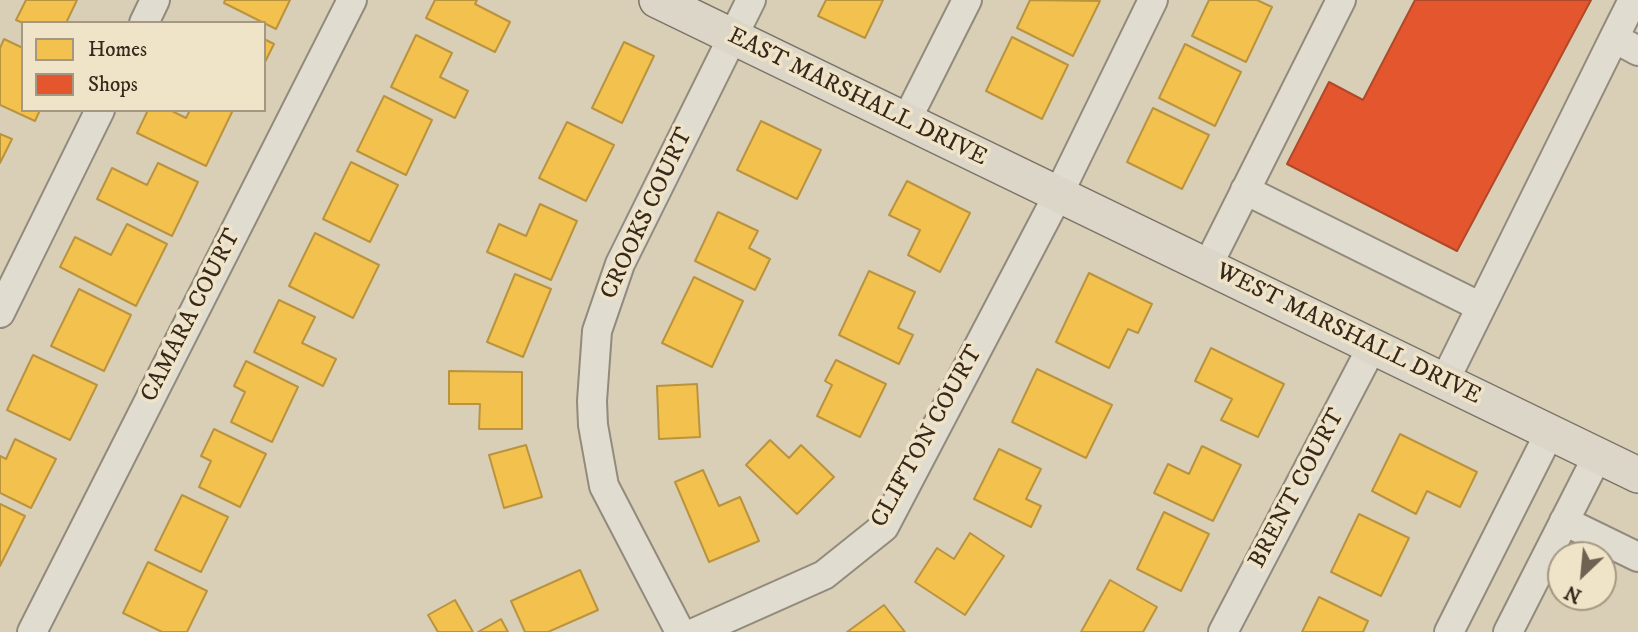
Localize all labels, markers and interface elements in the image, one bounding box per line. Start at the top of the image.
legend [21,21,266,112]
street label: EAST MARSHALL DRIVE [723,23,991,173]
text: Homes [88,37,147,63]
text: Shops [88,72,138,98]
street label: CROOKS COURT [596,124,700,304]
street label: CAMARA COURT [136,225,248,407]
street label: WEST MARSHALL DRIVE [1211,258,1485,412]
street label: CLIFTON COURT [866,341,990,533]
street label: BRENT COURT [1244,404,1352,574]
north arrow [1547,541,1617,611]
text: N [1561,580,1586,607]

